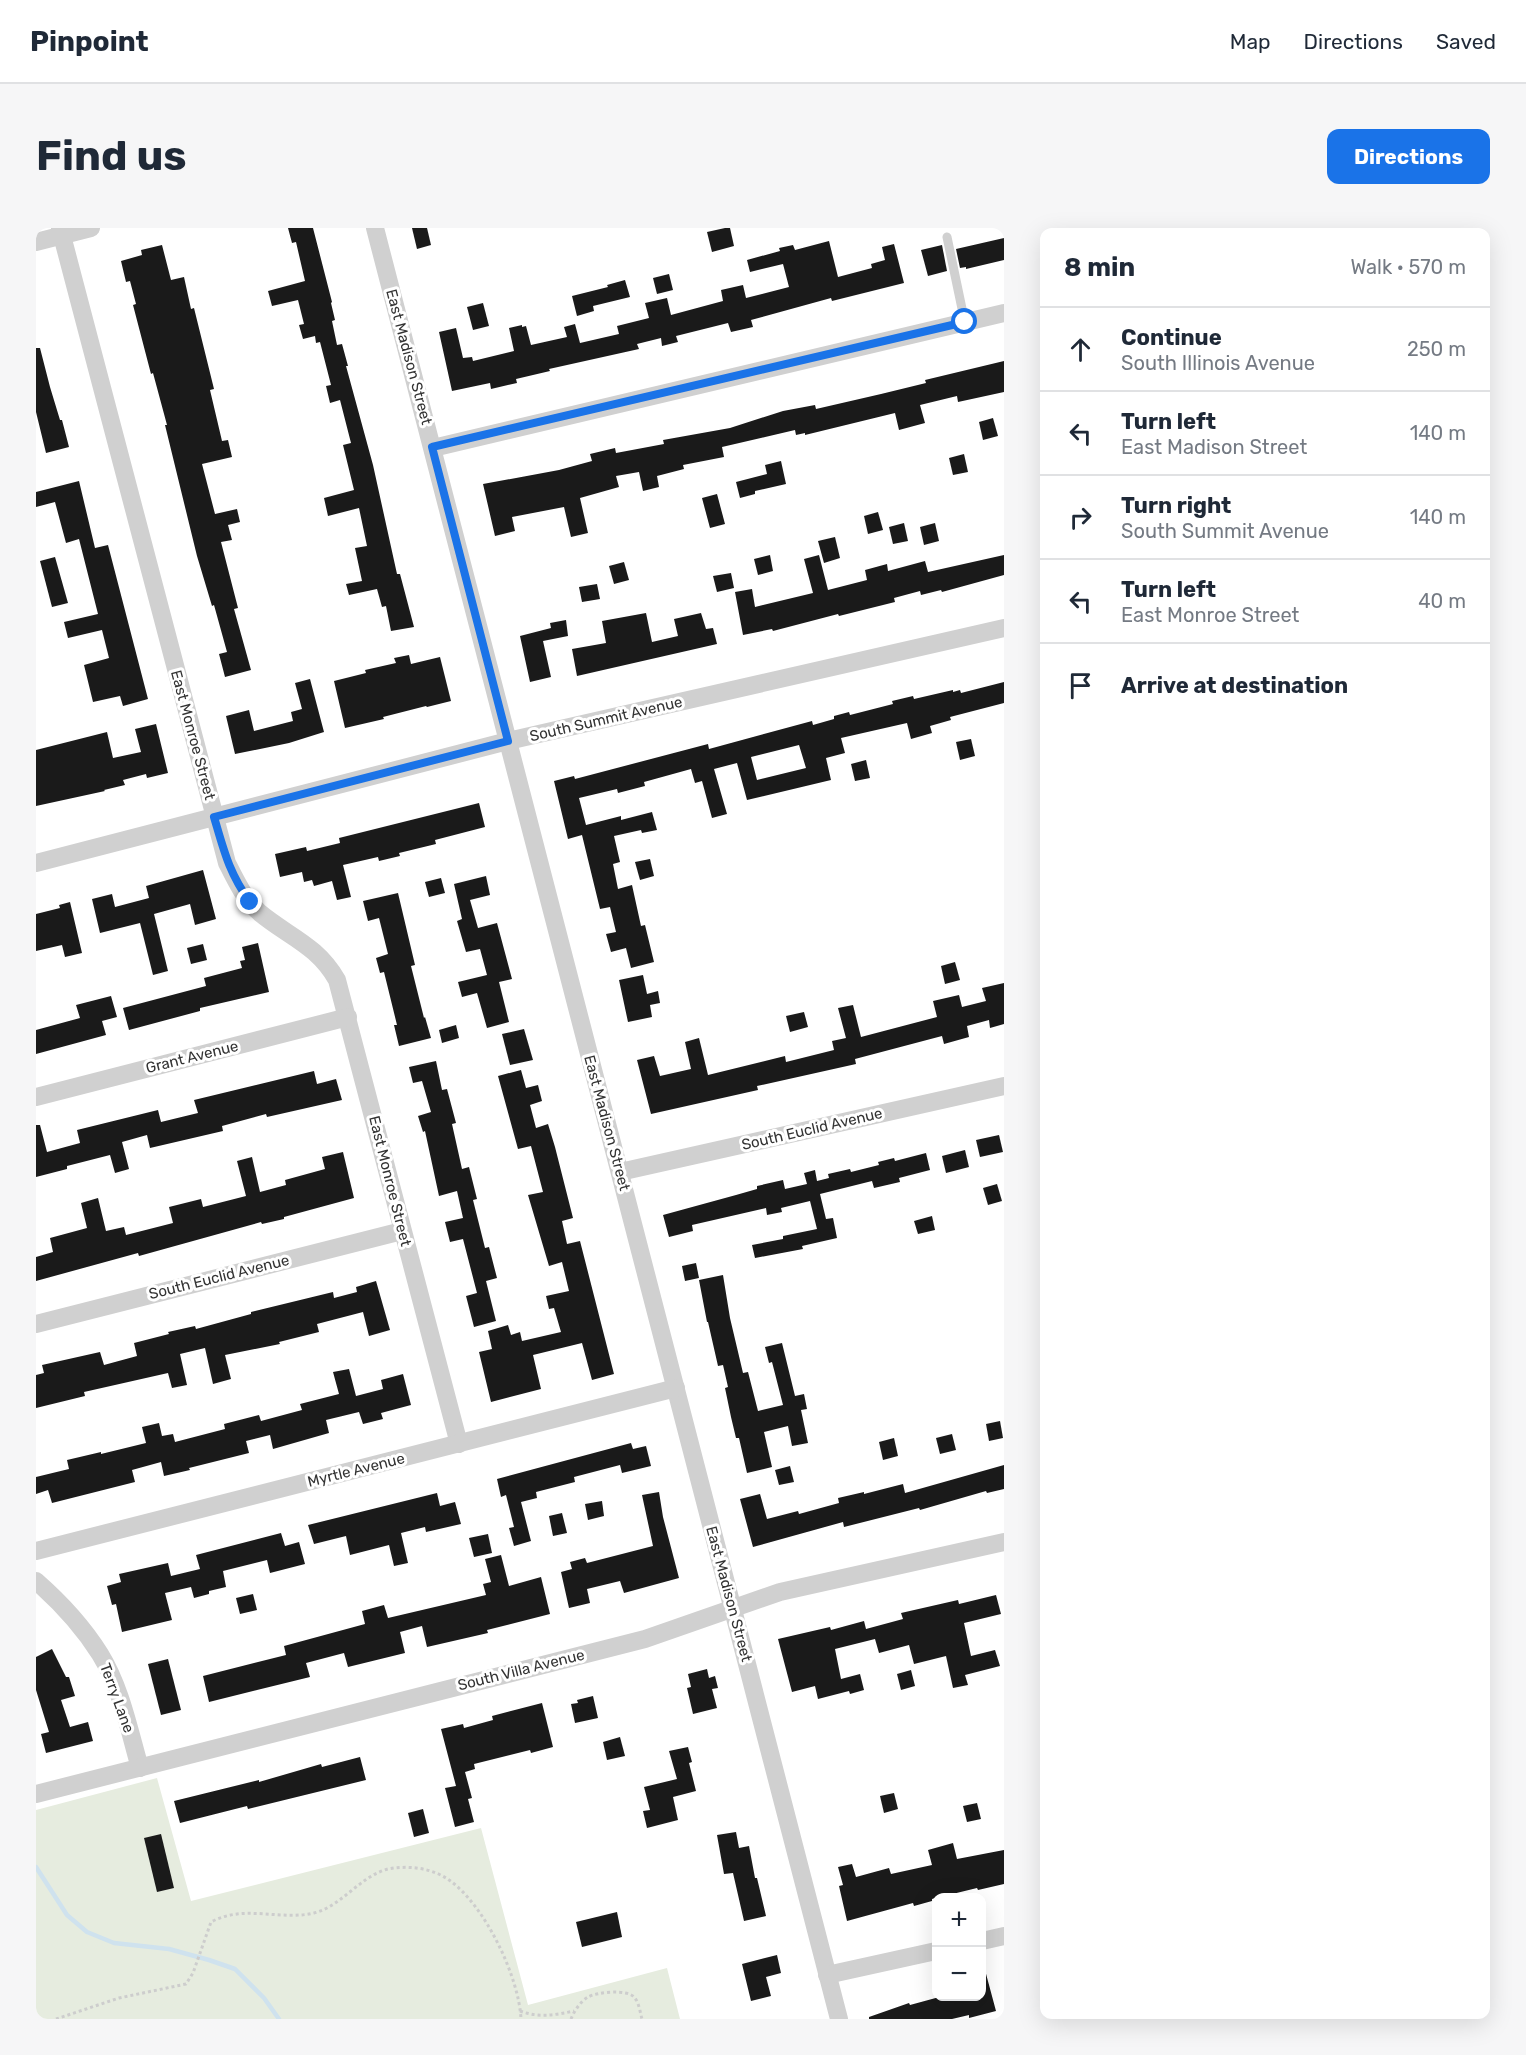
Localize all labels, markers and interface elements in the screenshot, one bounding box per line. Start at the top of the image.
text: Pinpoint [30,25,149,58]
text: Map [1230,29,1271,54]
text: Directions [1304,29,1403,54]
text: Saved [1436,29,1496,54]
button: Directions [1327,129,1490,184]
text: Find us [36,131,187,181]
text: 8 min [1064,252,1135,283]
text: Walk · 570 m [1350,255,1466,279]
street label: East Madison Street [382,287,436,427]
route start [951,308,977,334]
text: Continue [1121,324,1222,351]
icon: ahead [1064,333,1097,366]
text: 250 m [1407,337,1466,361]
text: South Illinois Avenue [1121,351,1315,375]
text: Turn left [1121,408,1216,435]
icon: left [1064,417,1097,450]
text: 140 m [1410,421,1466,445]
text: East Madison Street [1121,435,1307,459]
text: Turn right [1121,492,1231,519]
icon: right [1064,501,1097,534]
text: 140 m [1410,505,1466,529]
text: South Summit Avenue [1121,519,1329,543]
text: Turn left [1121,576,1216,603]
icon: left [1064,585,1097,618]
text: 40 m [1418,589,1466,613]
text: East Monroe Street [1121,603,1299,627]
street label: East Monroe Street [167,668,219,802]
icon: arrive [1064,669,1097,702]
text: Arrive at destination [1121,672,1348,699]
street label: South Summit Avenue [528,693,684,745]
route end [236,888,262,914]
street label: Grant Avenue [144,1037,240,1077]
street label: East Madison Street [580,1053,634,1193]
street label: South Euclid Avenue [740,1104,884,1154]
street label: East Monroe Street [365,1114,415,1248]
street label: South Euclid Avenue [147,1251,291,1303]
street label: Myrtle Avenue [305,1449,407,1491]
street label: East Madison Street [702,1524,756,1664]
street label: South Villa Avenue [456,1646,586,1694]
street label: Terry Lane [96,1661,138,1735]
map controls [932,1893,986,2001]
button: + [932,1893,986,1947]
button: − [932,1947,986,2001]

